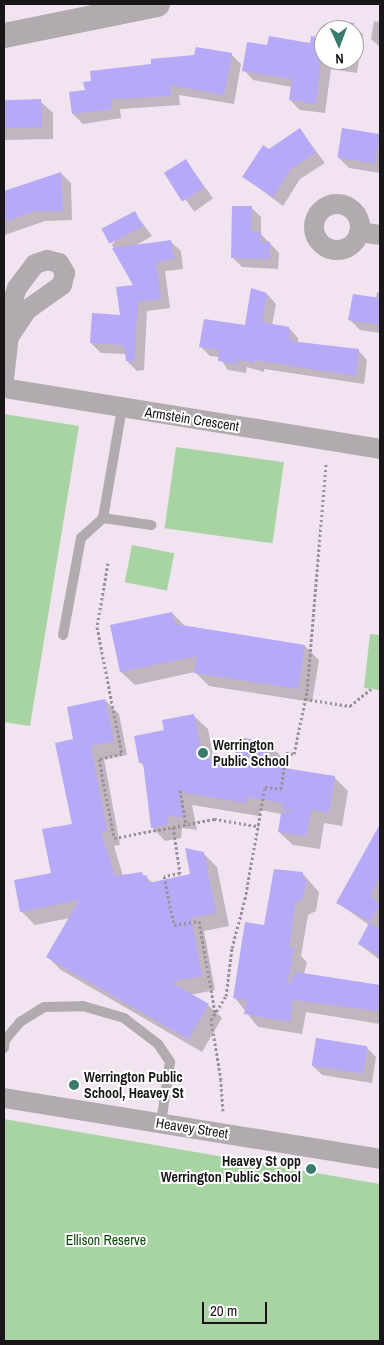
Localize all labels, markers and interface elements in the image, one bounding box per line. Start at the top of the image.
north arrow [314,20,364,70]
text: N [335,50,344,68]
street label: Armstein Crescent [144,403,240,435]
place label: Werrington Public School [213,737,289,770]
marker: Werrington Public School [197,747,209,759]
place label: Werrington Public School, Heavey St [84,1069,184,1102]
marker: Werrington Public School, Heavey St [68,1079,80,1091]
street label: Heavey Street [155,1114,229,1142]
place label: Heavey St opp Werrington Public School [161,1153,301,1186]
marker: Heavey St opp Werrington Public School [305,1163,317,1175]
park label: Ellison Reserve [66,1232,146,1248]
scale bar [204,1292,269,1324]
text: 20 m [210,1300,237,1321]

